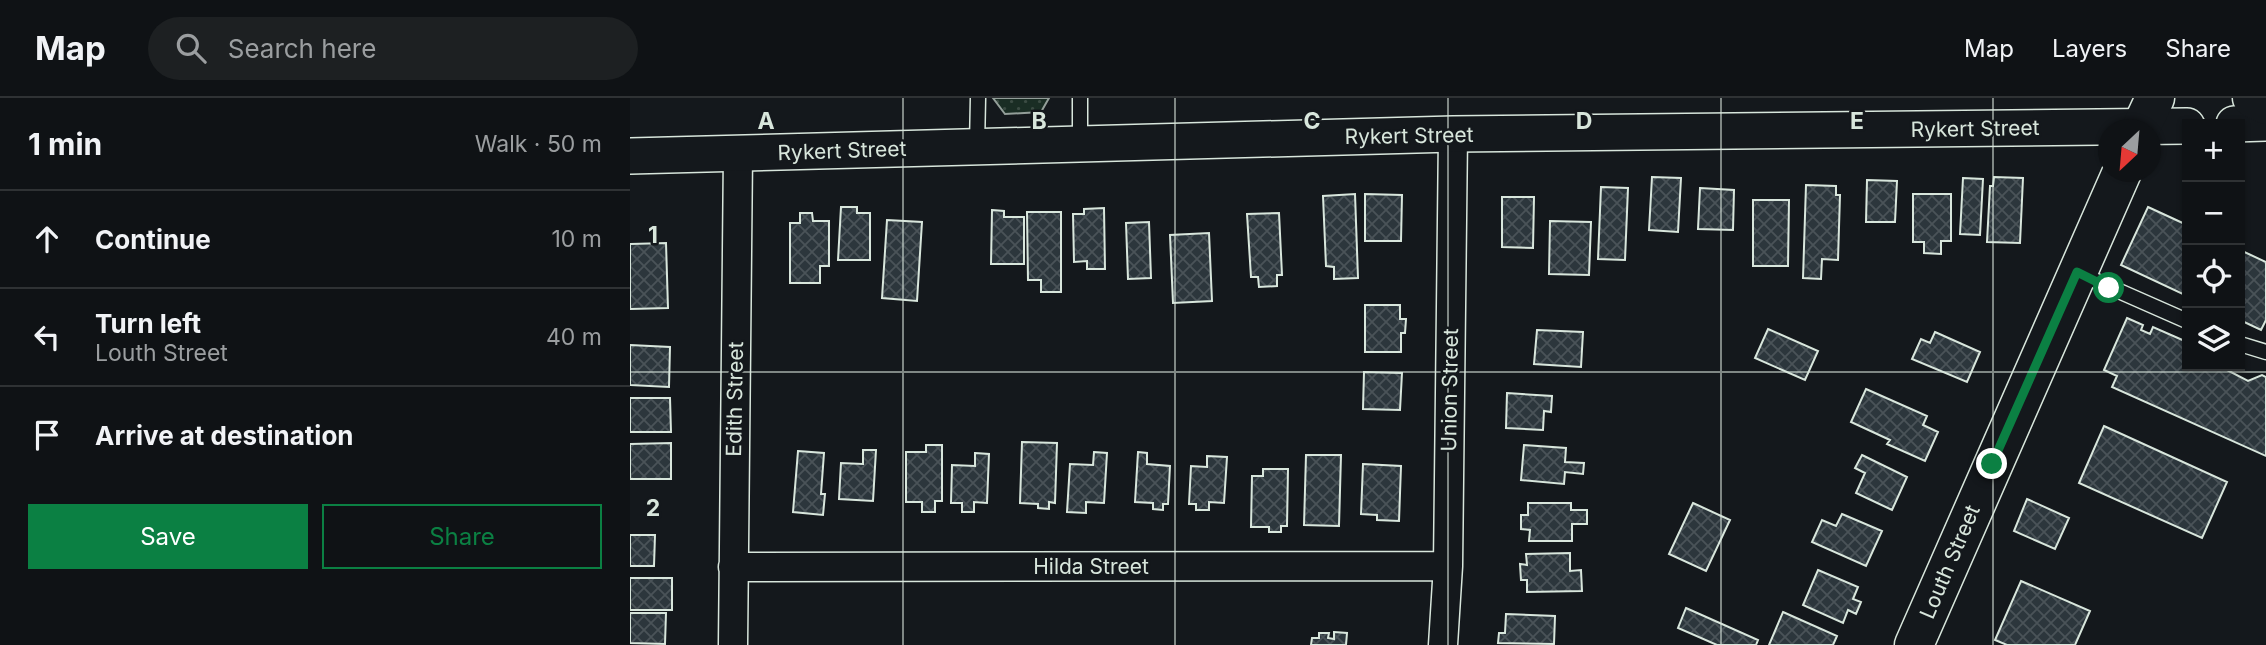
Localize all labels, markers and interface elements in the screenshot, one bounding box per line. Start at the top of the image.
search box [148,17,638,80]
text: Map [35,28,106,68]
icon: search [172,29,210,67]
text: Search here [228,33,376,64]
text: Map [1964,34,2014,63]
text: Layers [2052,34,2127,63]
text: Share [2165,34,2231,63]
text: A [757,107,775,135]
text: B [1031,107,1047,135]
text: C [1303,107,1321,135]
text: D [1576,107,1592,135]
text: E [1850,107,1864,135]
street label: Rykert Street [1910,115,2040,142]
north arrow [2098,119,2161,182]
map controls [2182,119,2245,371]
button: + [2182,119,2245,182]
street label: Rykert Street [1344,122,1474,149]
text: 1 min [28,126,102,162]
text: Walk · 50 m [475,130,602,158]
street label: Rykert Street [777,136,907,165]
button: − [2182,182,2245,245]
icon: ahead [28,220,66,258]
text: 1 [648,221,658,249]
text: Continue [95,224,211,255]
text: 10 m [552,225,602,253]
button: locate [2182,245,2245,308]
route start [2093,272,2124,303]
text: Turn left [95,308,201,339]
button: layers [2182,308,2245,371]
icon: left [28,318,66,356]
text: 40 m [546,323,602,351]
street label: Union Street [1436,328,1463,452]
text: Louth Street [95,339,228,367]
street label: Edith Street [721,341,748,457]
icon: arrive [28,416,66,454]
text: Arrive at destination [95,420,354,451]
route end [1976,448,2007,479]
text: 2 [646,494,660,522]
street label: Louth Street [1914,501,1985,623]
button: Save [28,504,308,569]
button: Share [322,504,602,569]
street label: Hilda Street [1033,554,1149,579]

